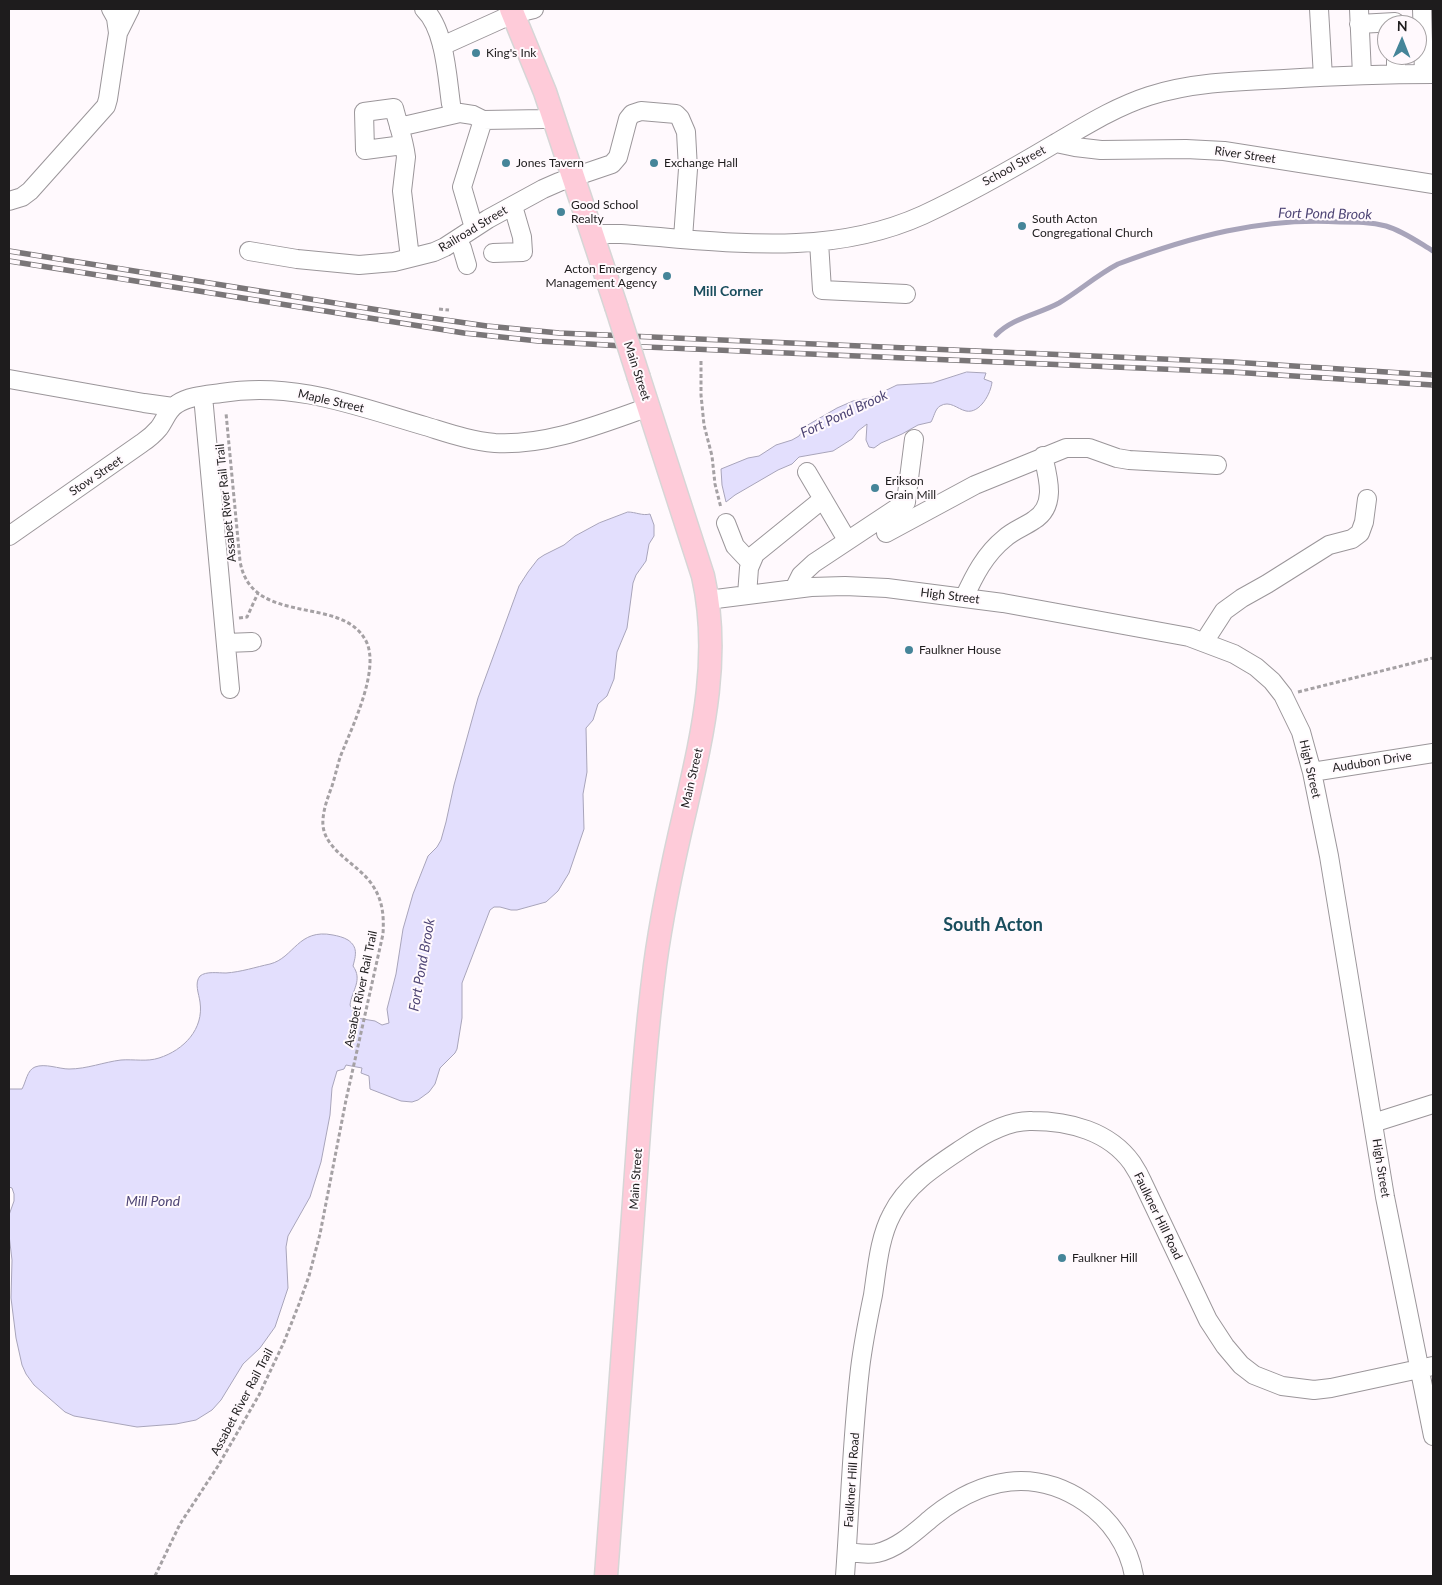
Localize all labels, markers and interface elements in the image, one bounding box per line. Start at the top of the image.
north arrow [1377,15,1427,65]
text: N [1397,17,1408,34]
place label: King's Ink [486,46,536,60]
marker: King's Ink [470,47,482,59]
street label: School Street [980,143,1048,189]
street label: River Street [1213,144,1277,166]
place label: Jones Tavern [516,156,584,170]
place label: Exchange Hall [664,156,738,170]
marker: Jones Tavern [500,157,512,169]
marker: Exchange Hall [648,157,660,169]
place label: Good School Realty [571,198,638,226]
street label: Railroad Street [436,203,510,255]
water label: Fort Pond Brook [1278,205,1372,223]
marker: Good School Realty [555,206,567,218]
place label: South Acton Congregational Church [1032,212,1153,240]
marker: South Acton Congregational Church [1016,220,1028,232]
place label: Acton Emergency Management Agency [546,262,657,290]
marker: Acton Emergency Management Agency [661,270,673,282]
district label: Mill Corner [693,283,763,299]
street label: Main Street [621,340,653,402]
street label: Maple Street [297,386,365,416]
water label: Fort Pond Brook [798,387,890,441]
street label: Assabet River Rail Trail [213,443,239,563]
street label: Stow Street [67,453,125,499]
place label: Erikson Grain Mill [885,474,936,502]
marker: Erikson Grain Mill [869,482,881,494]
street label: High Street [920,585,980,607]
place label: Faulkner House [919,643,1001,657]
marker: Faulkner House [903,644,915,656]
street label: High Street [1296,738,1324,800]
street label: Main Street [678,747,706,809]
street label: Audubon Drive [1331,749,1413,775]
district label: South Acton [943,914,1043,936]
water label: Fort Pond Brook [406,917,438,1013]
street label: Assabet River Rail Trail [342,929,380,1049]
street label: High Street [1369,1137,1393,1199]
street label: Main Street [627,1148,645,1210]
street label: Faulkner Hill Road [1131,1170,1185,1262]
water label: Mill Pond [126,1193,180,1209]
place label: Faulkner Hill [1072,1251,1138,1265]
marker: Faulkner Hill [1056,1252,1068,1264]
street label: Assabet River Rail Trail [208,1346,276,1458]
street label: Faulkner Hill Road [841,1432,863,1528]

